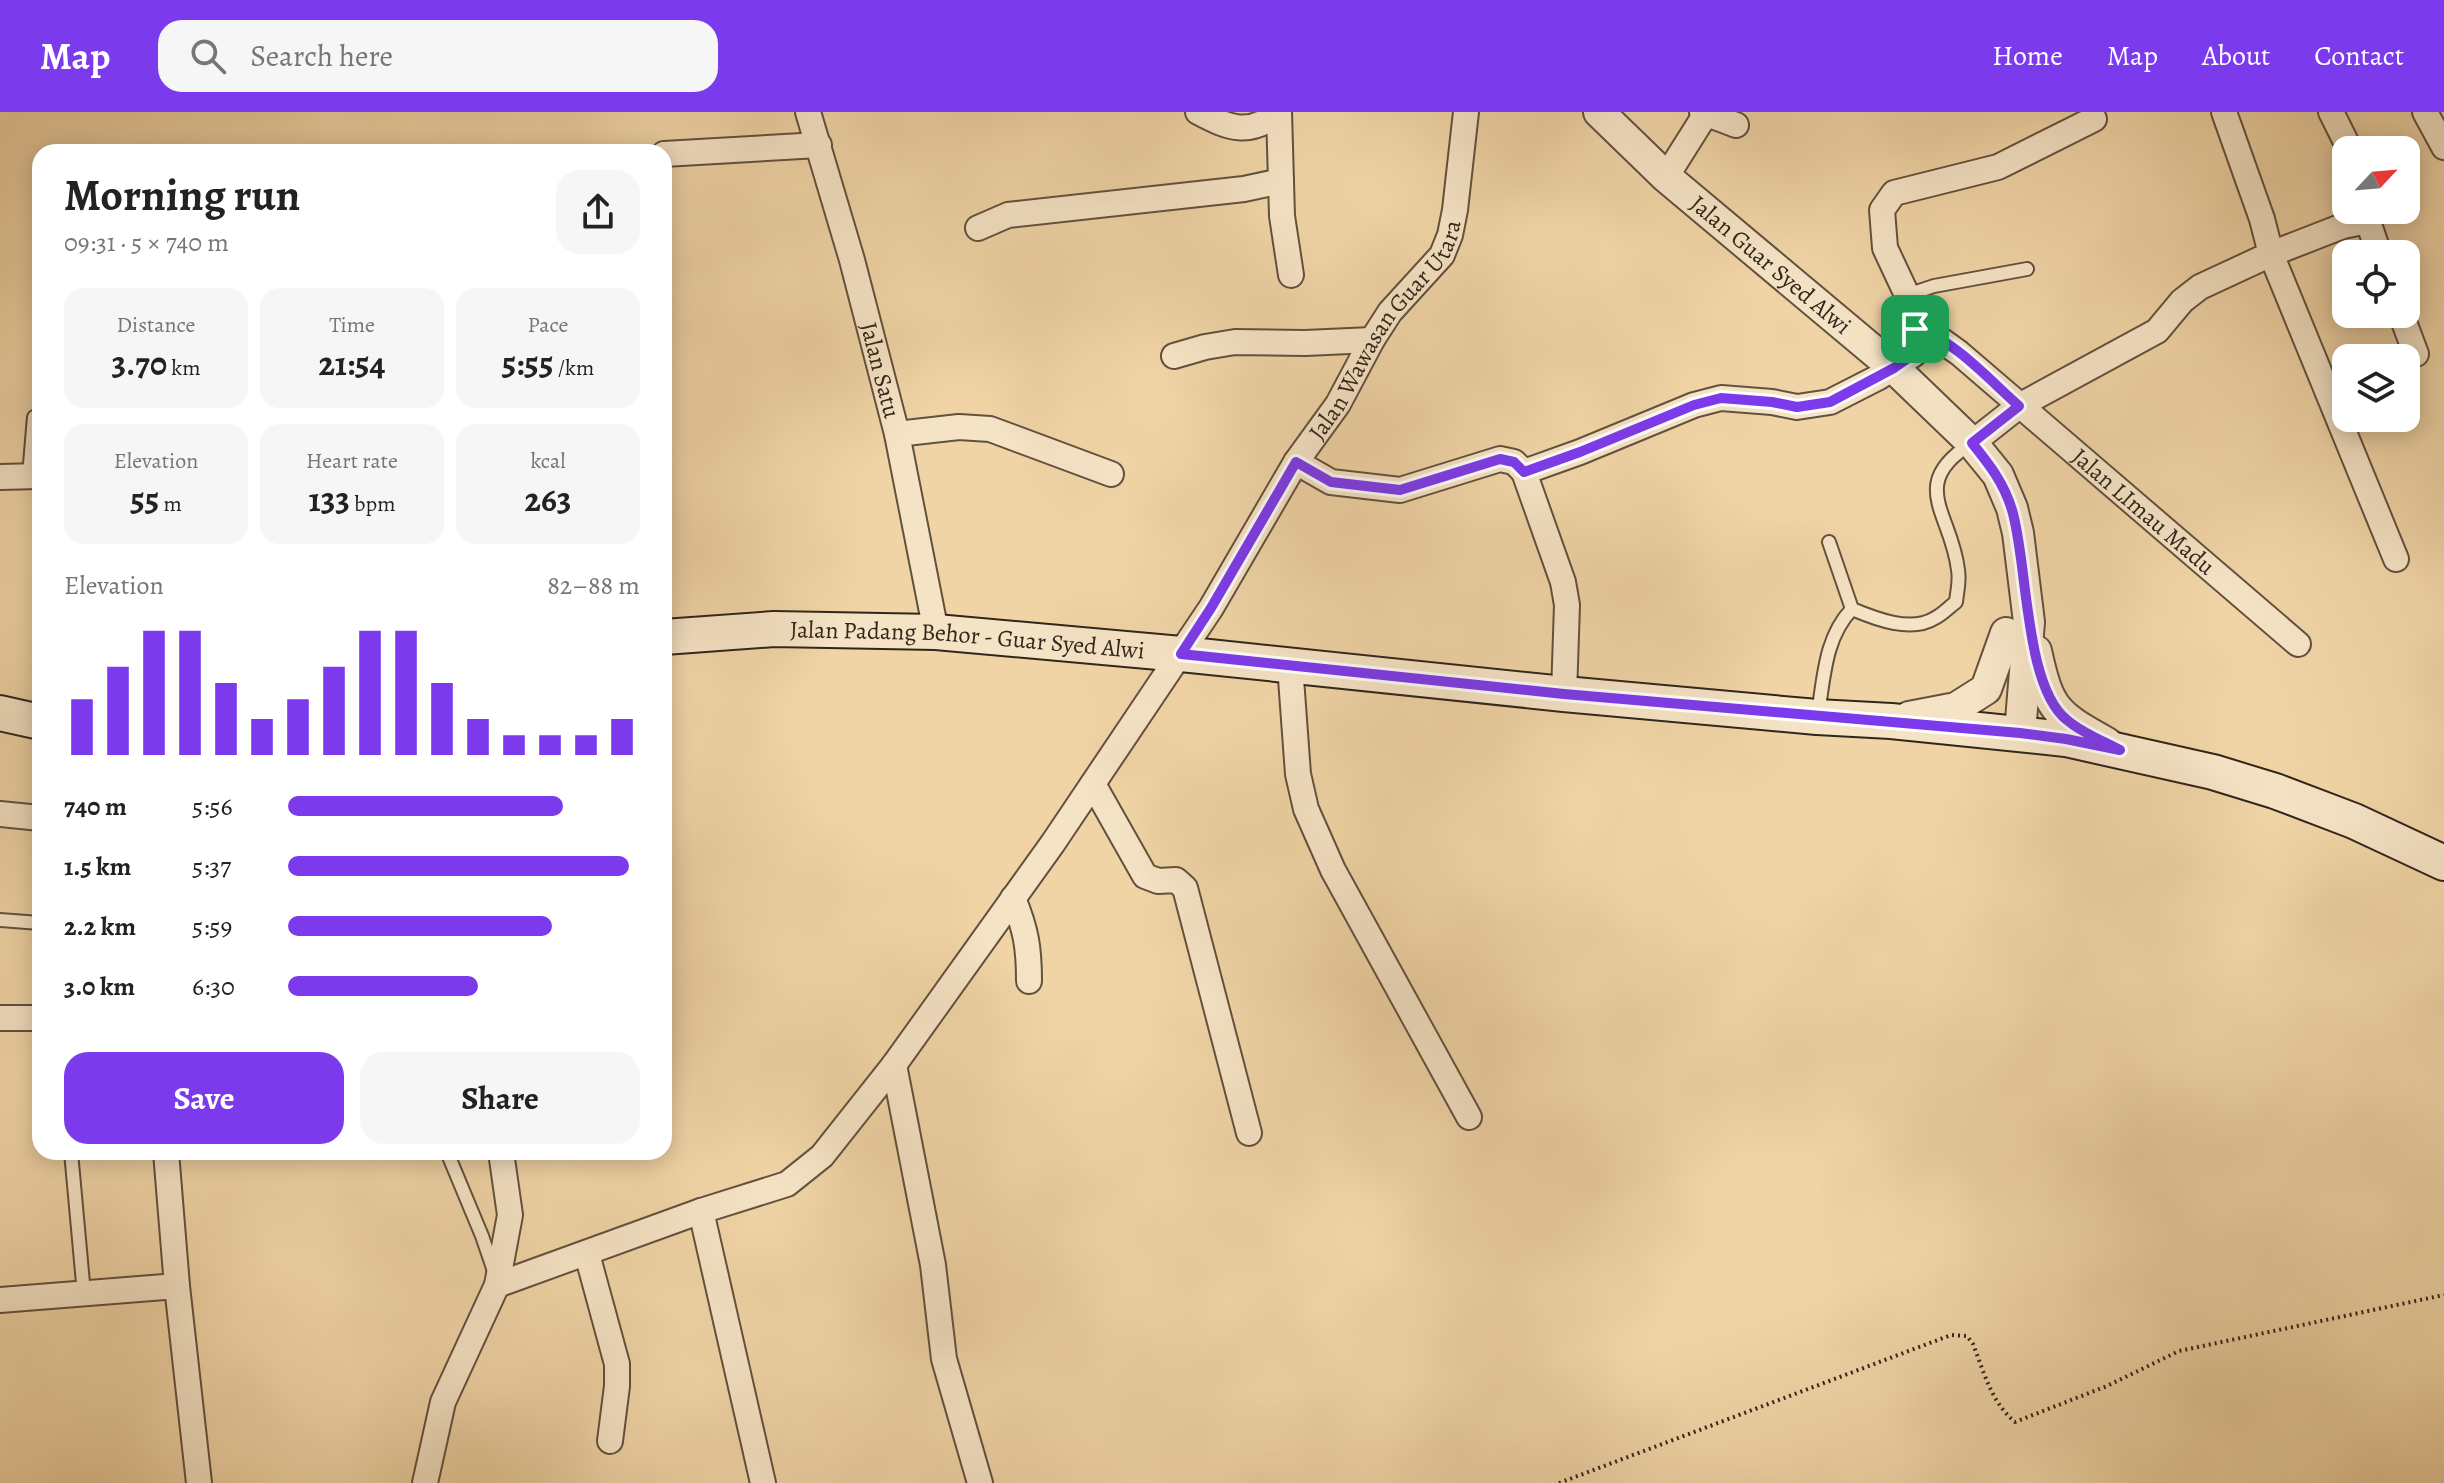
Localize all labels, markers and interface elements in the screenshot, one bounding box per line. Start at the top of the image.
search box [158,20,718,92]
text: Map [40,30,110,82]
icon: search [186,34,230,78]
text: Search here [250,36,393,76]
text: Home [1992,37,2063,75]
text: Map [2107,37,2158,75]
text: About [2202,37,2270,75]
text: Contact [2314,37,2404,75]
north arrow [2332,136,2420,224]
map controls [2332,136,2420,432]
text: Morning run [64,165,300,225]
button: share [556,170,640,254]
street label: Jalan Guar Syed Alwi [1683,188,1858,342]
street label: Jalan Wawasan Guar Utara [1301,216,1469,447]
text: 09:31 · 5 × 740 m [64,225,229,260]
button: locate [2332,240,2420,328]
pin [1881,295,1949,363]
icon: arrive [1893,307,1937,351]
text: Distance [117,310,195,340]
text: Time [329,310,375,340]
text: Pace [528,310,568,340]
street label: Jalan Satu [853,319,908,421]
text: 3.70 [111,340,167,387]
text: 21:54 [318,340,386,387]
text: 5:55 [502,340,553,387]
button: layers [2332,344,2420,432]
text: km [167,353,201,383]
text: /km [553,353,594,383]
street label: Jalan LImau Madu [2065,441,2222,582]
text: Elevation [114,446,198,476]
text: Heart rate [306,446,398,476]
text: kcal [530,446,566,476]
text: 55 [130,476,159,523]
text: 133 [309,476,350,523]
text: 263 [525,476,571,523]
text: m [159,489,182,519]
text: bpm [350,489,395,519]
text: Elevation [64,568,164,603]
text: 82–88 m [547,568,640,603]
street label: Jalan Padang Behor - Guar Syed Alwi [790,613,1146,667]
text: 740 m [64,789,127,824]
text: 5:56 [192,789,233,824]
text: 1.5 km [64,849,131,884]
text: 5:37 [192,849,231,884]
text: 2.2 km [64,909,136,944]
text: 5:59 [192,909,232,944]
text: 3.0 km [64,969,135,1004]
text: 6:30 [192,969,235,1004]
button: Save [64,1052,344,1144]
button: Share [360,1052,640,1144]

